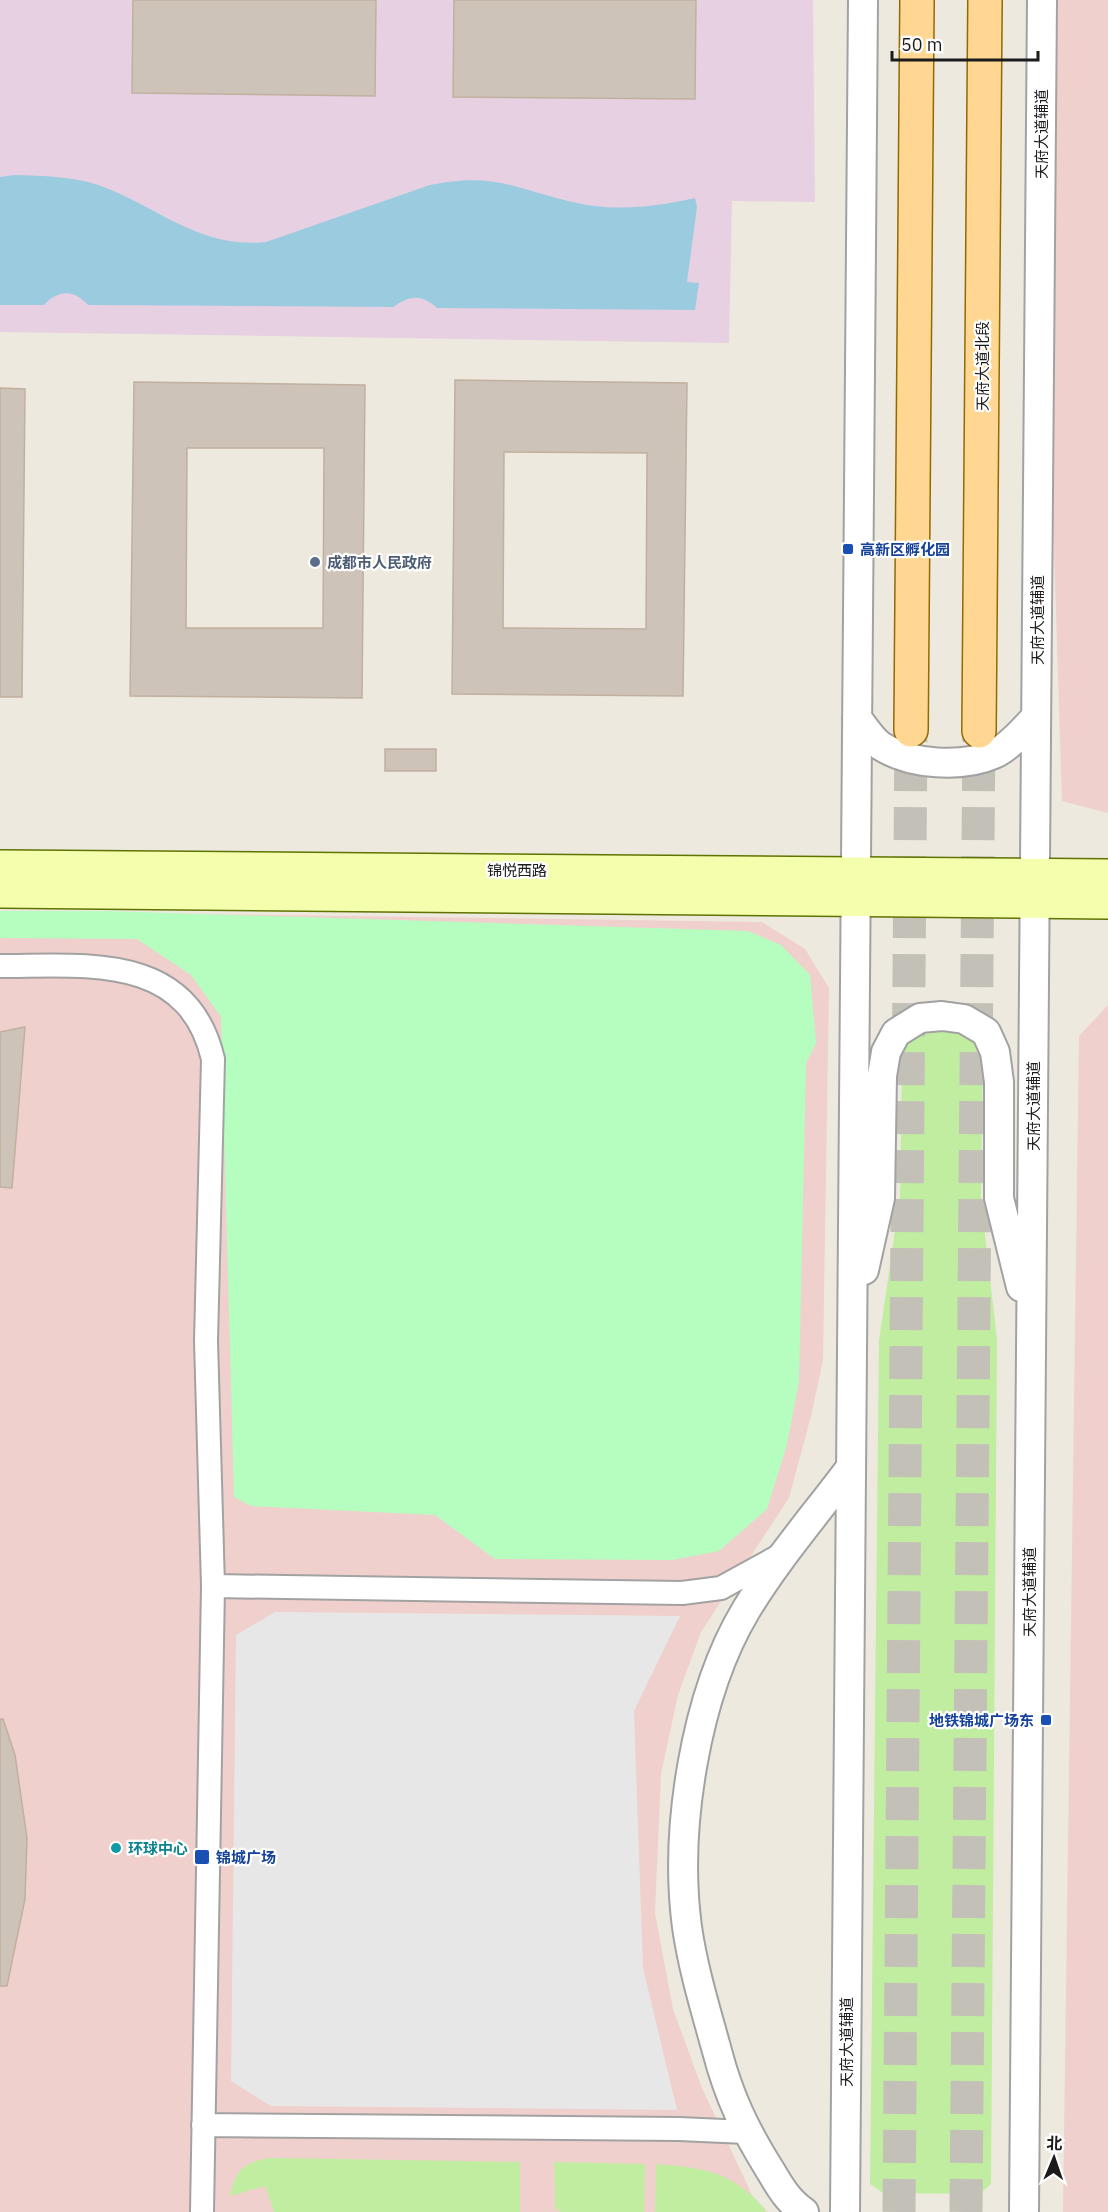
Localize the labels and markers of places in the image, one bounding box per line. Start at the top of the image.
place label: 高新区孵化园 [860,540,950,559]
marker: 高新区孵化园 [841,542,855,556]
place label: 成都市人民政府 [327,553,432,572]
marker: 成都市人民政府 [308,555,322,569]
place label: 地铁锦城广场东 [929,1711,1034,1730]
marker: 地铁锦城广场东 [1039,1713,1053,1727]
place label: 环球中心 [128,1839,188,1858]
marker: 环球中心 [109,1841,123,1855]
marker: 锦城广场 [193,1848,211,1866]
place label: 锦城广场 [216,1848,276,1867]

